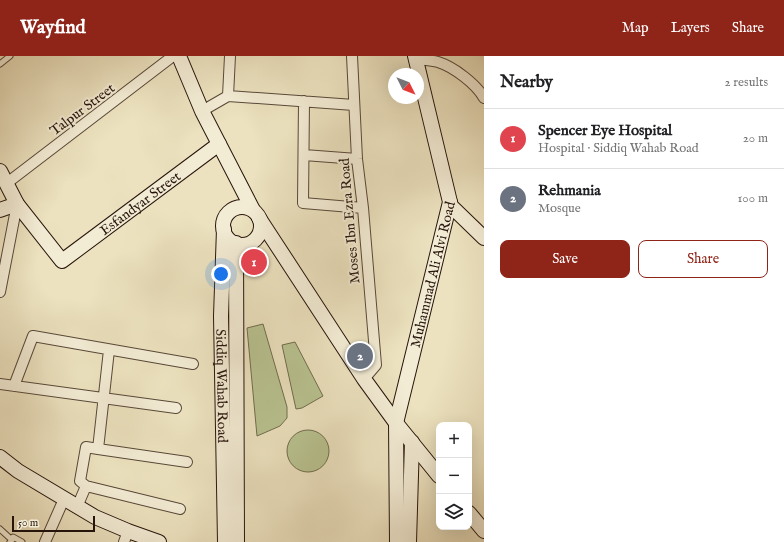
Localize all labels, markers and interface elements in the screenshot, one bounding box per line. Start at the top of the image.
text: Wayfind [20,16,86,40]
text: Map [622,19,649,37]
text: Layers [671,19,710,37]
text: Share [732,19,764,37]
north arrow [388,68,424,104]
text: Nearby [500,72,553,93]
text: 2 results [724,74,768,91]
street label: Talpur Street [47,79,119,140]
text: Spencer Eye Hospital [538,121,672,140]
text: 1 [511,130,515,147]
text: 20 m [743,130,768,147]
text: Hospital · Siddiq Wahab Road [538,140,699,157]
street label: Moses Ibn Ezra Road [335,157,364,284]
street label: Esfandyar Street [97,168,185,240]
text: Rehmania [538,181,601,200]
text: 2 [510,190,516,207]
text: 100 m [738,190,768,207]
street label: Muhammad Ali Alvi Road [407,199,460,350]
text: Mosque [538,200,581,217]
button: Save [500,240,630,278]
button: Share [638,240,768,278]
pin: 1 [241,247,267,277]
your location [211,264,231,284]
street label: Siddiq Wahab Road [211,329,231,444]
pin: 2 [347,341,373,371]
map controls [436,422,472,530]
button: + [436,422,472,458]
button: − [436,458,472,494]
button: layers [436,494,472,530]
scale bar [12,514,95,533]
text: 50 m [18,516,38,530]

